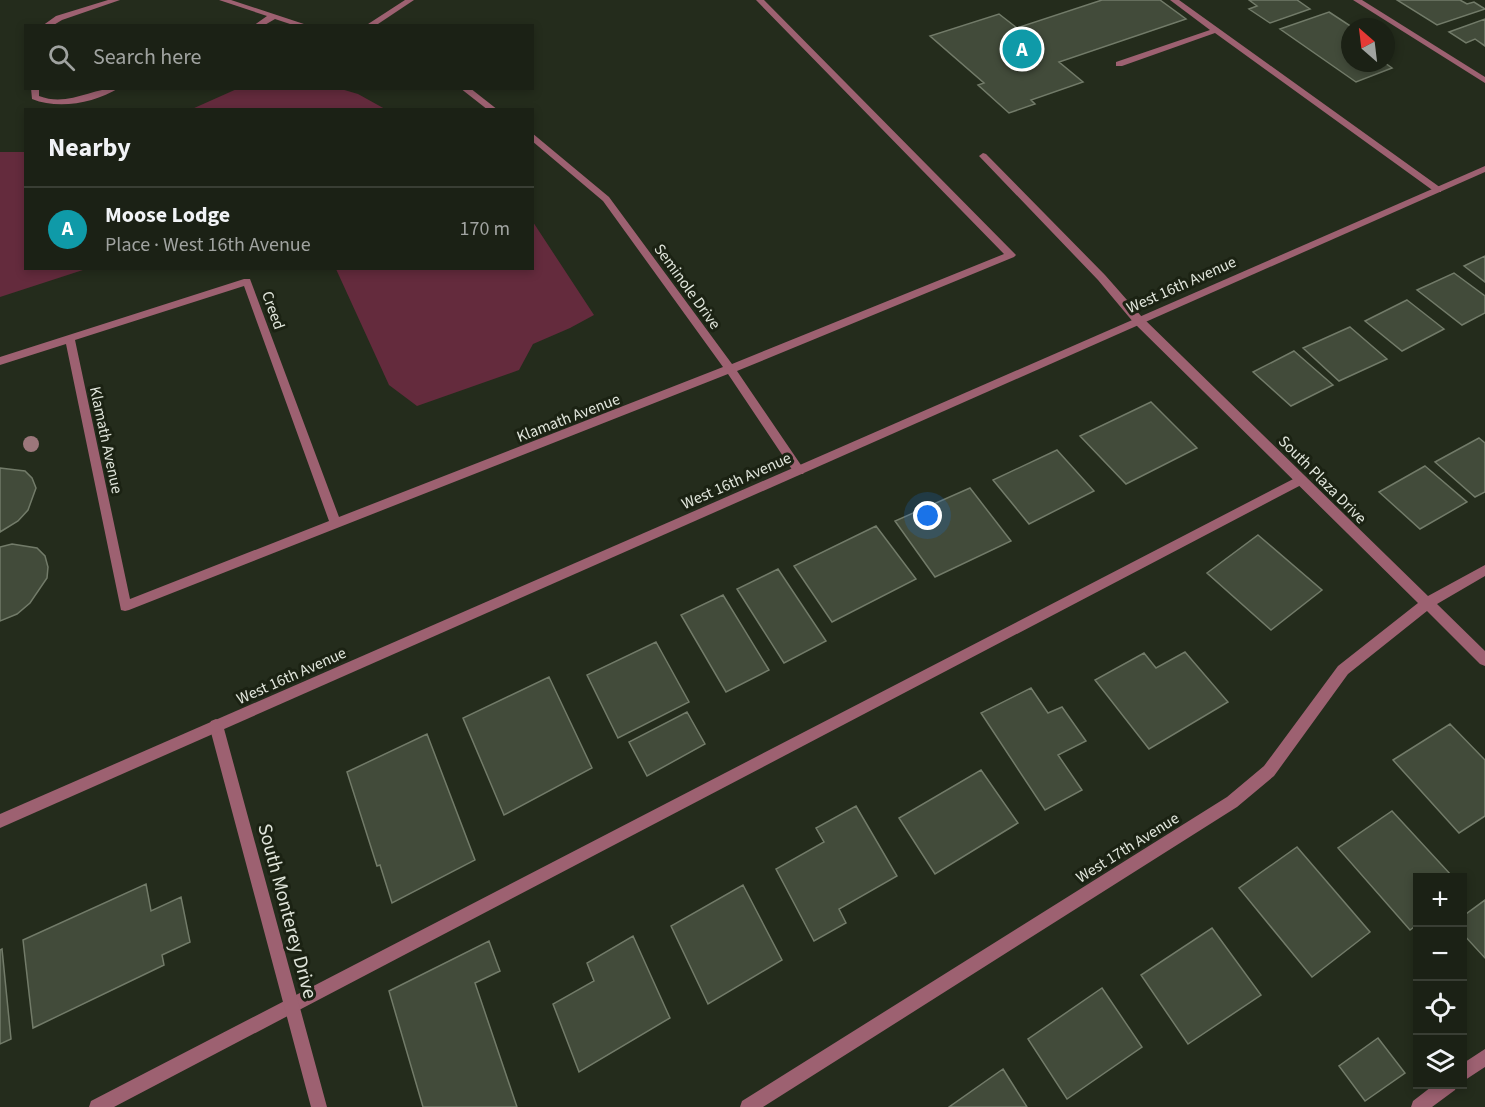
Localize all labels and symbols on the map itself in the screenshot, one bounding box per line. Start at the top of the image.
north arrow [1341,18,1395,72]
pin: A [1002,26,1042,72]
street label: Seminole Drive [649,239,726,334]
street label: West 16th Avenue [1123,251,1240,319]
street label: Creed [256,288,290,333]
street label: Klamath Avenue [84,385,128,496]
street label: Klamath Avenue [513,388,623,448]
street label: South Plaza Drive [1273,431,1371,529]
street label: West 16th Avenue [678,447,795,515]
your location [913,501,942,530]
street label: West 16th Avenue [233,642,350,710]
street label: West 17th Avenue [1072,807,1183,888]
street label: South Monterey Drive [250,821,324,1002]

